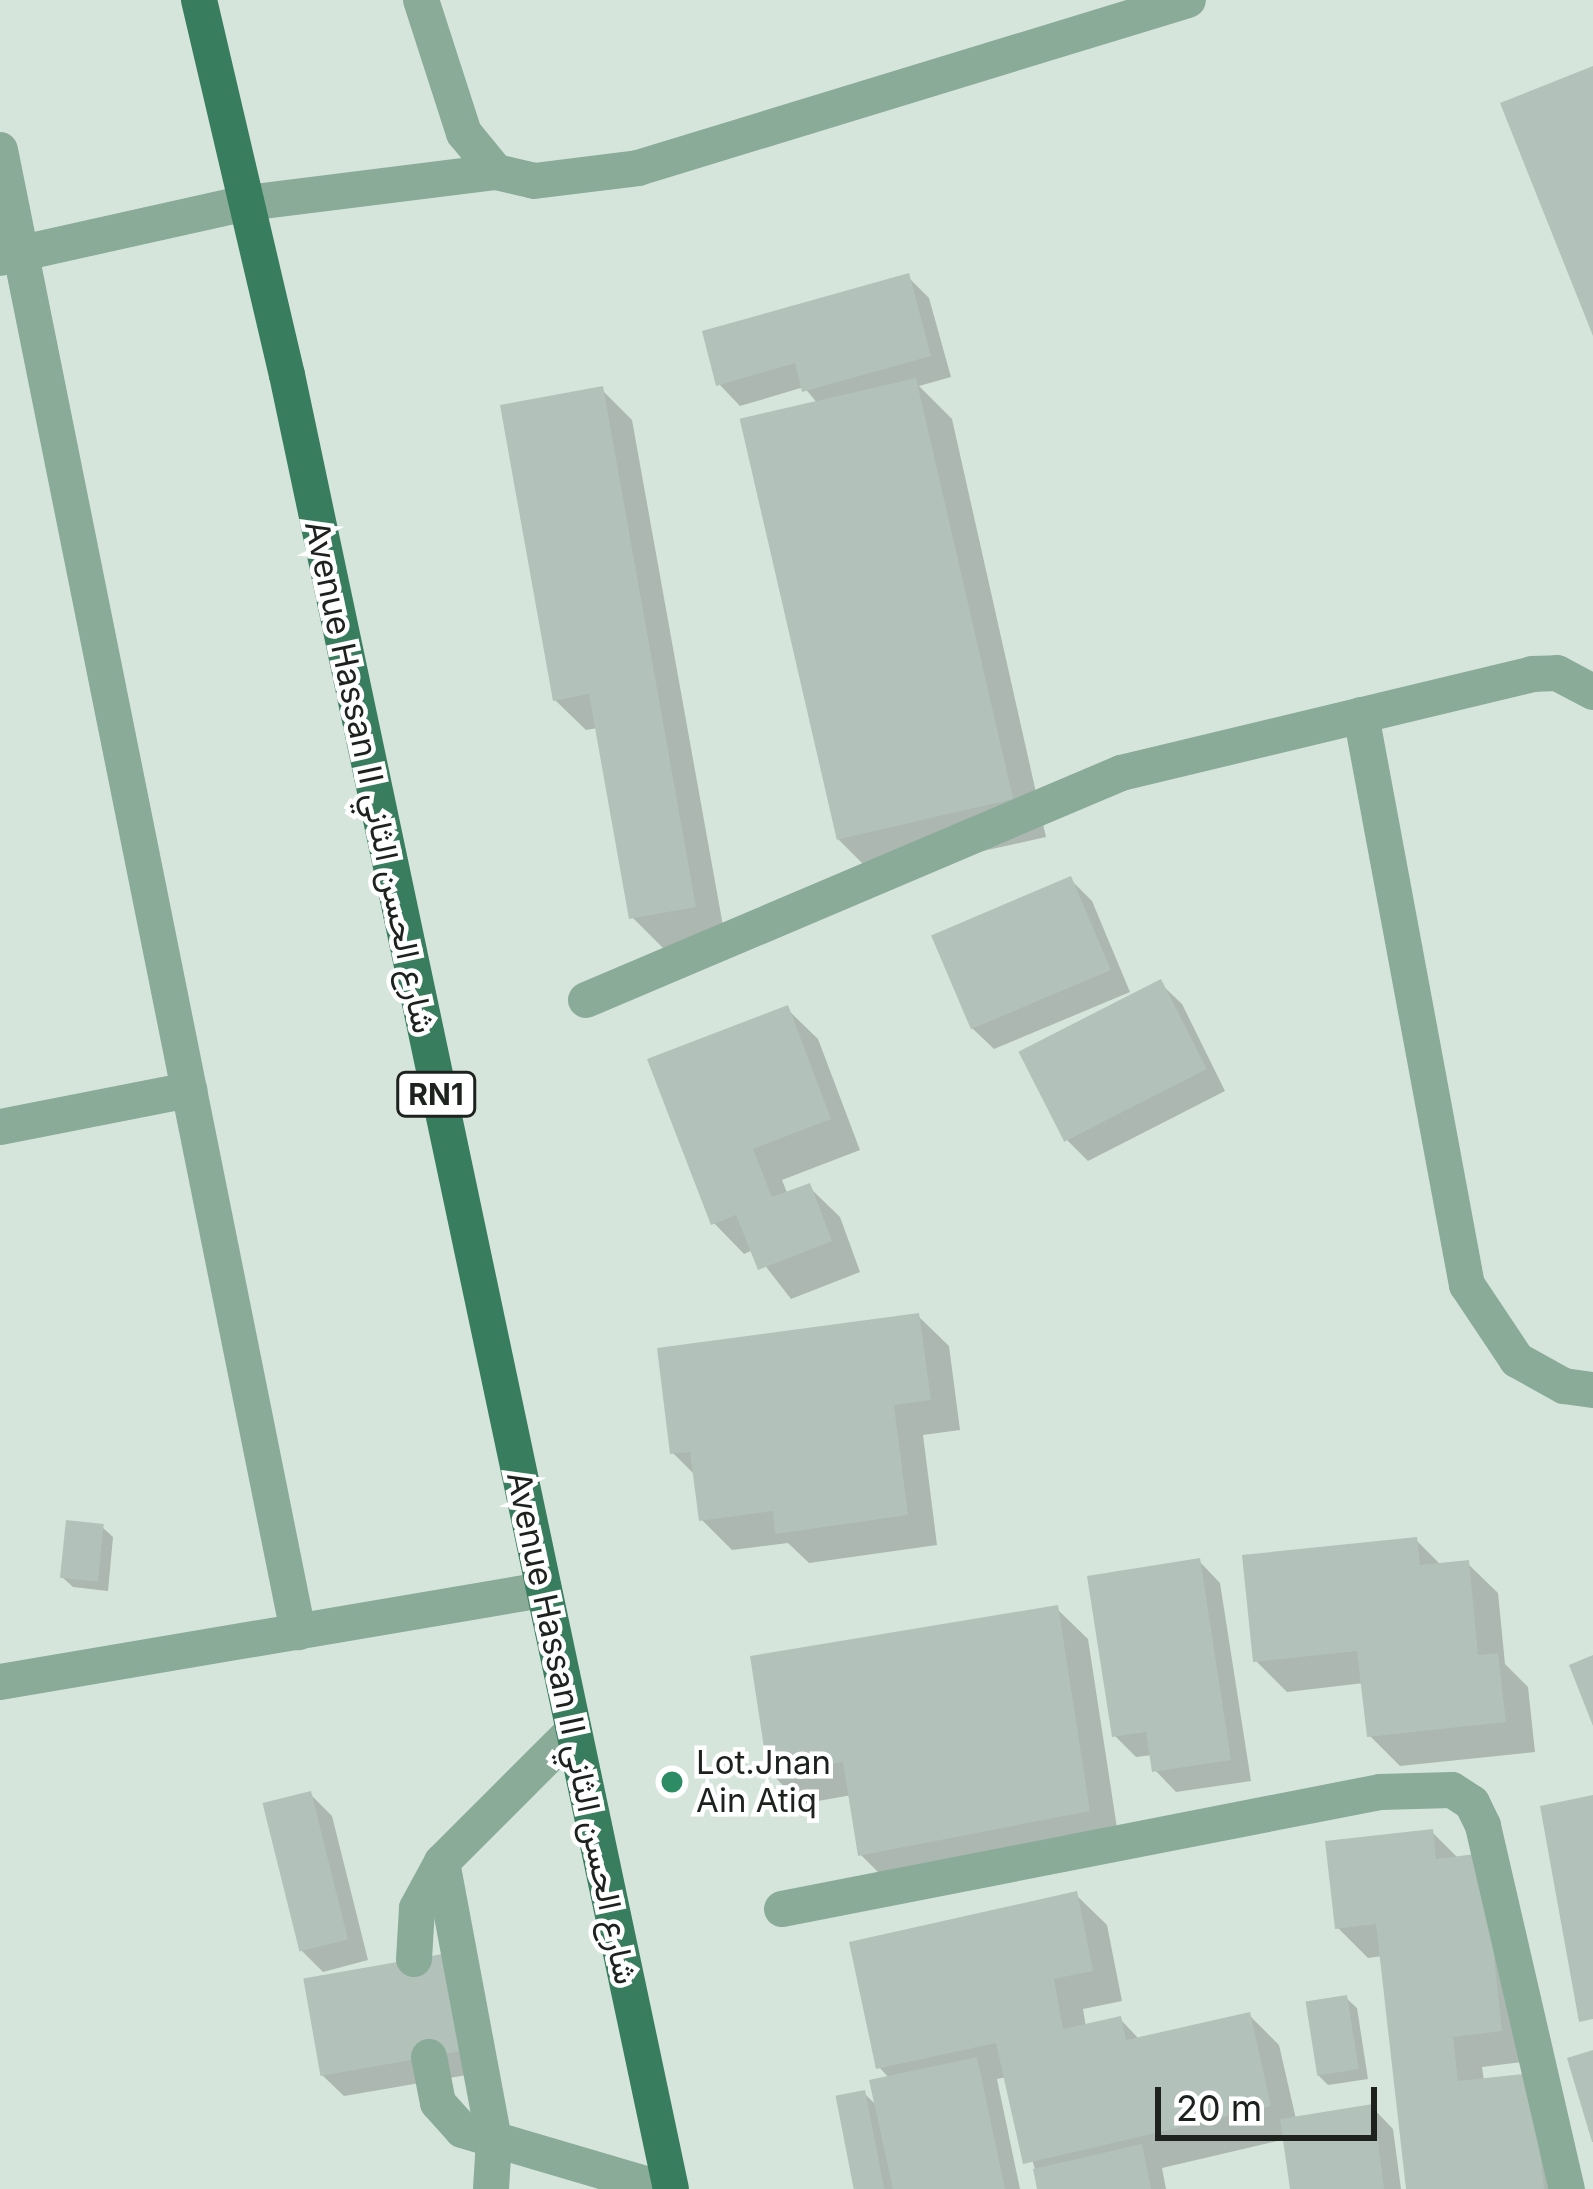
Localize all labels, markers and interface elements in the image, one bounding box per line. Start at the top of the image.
street label: Avenue Hassan II شارع الحسن الثاني [296,517,444,1037]
road number: RN1 [394,1070,478,1118]
street label: Avenue Hassan II شارع الحسن الثاني [498,1468,646,1988]
place label: Lot.Jnan Ain Atiq [696,1743,831,1821]
marker: Lot.Jnan Ain Atiq [659,1769,685,1795]
scale bar [1161,2063,1383,2137]
text: 20 m [1176,2086,1262,2130]

